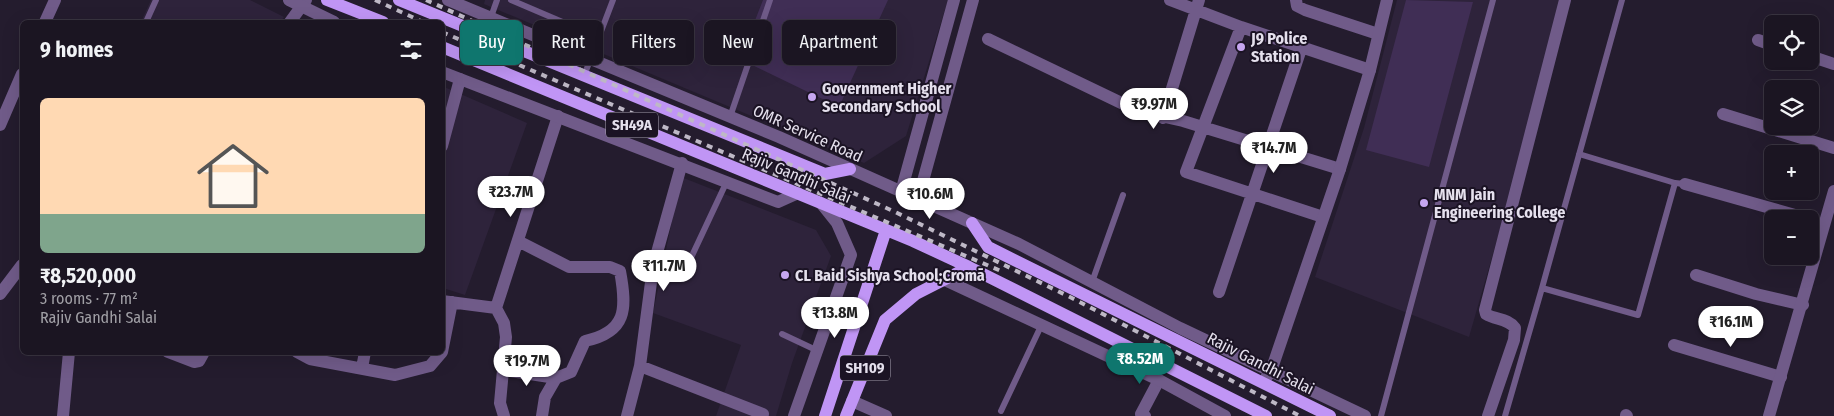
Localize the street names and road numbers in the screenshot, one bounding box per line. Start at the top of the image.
street label: OMR Service Road [750,101,865,166]
road number: SH49A [606,112,658,138]
street label: Rajiv Gandhi Salai [739,144,854,207]
street label: Rajiv Gandhi Salai [1204,328,1317,398]
road number: SH109 [840,356,890,380]

